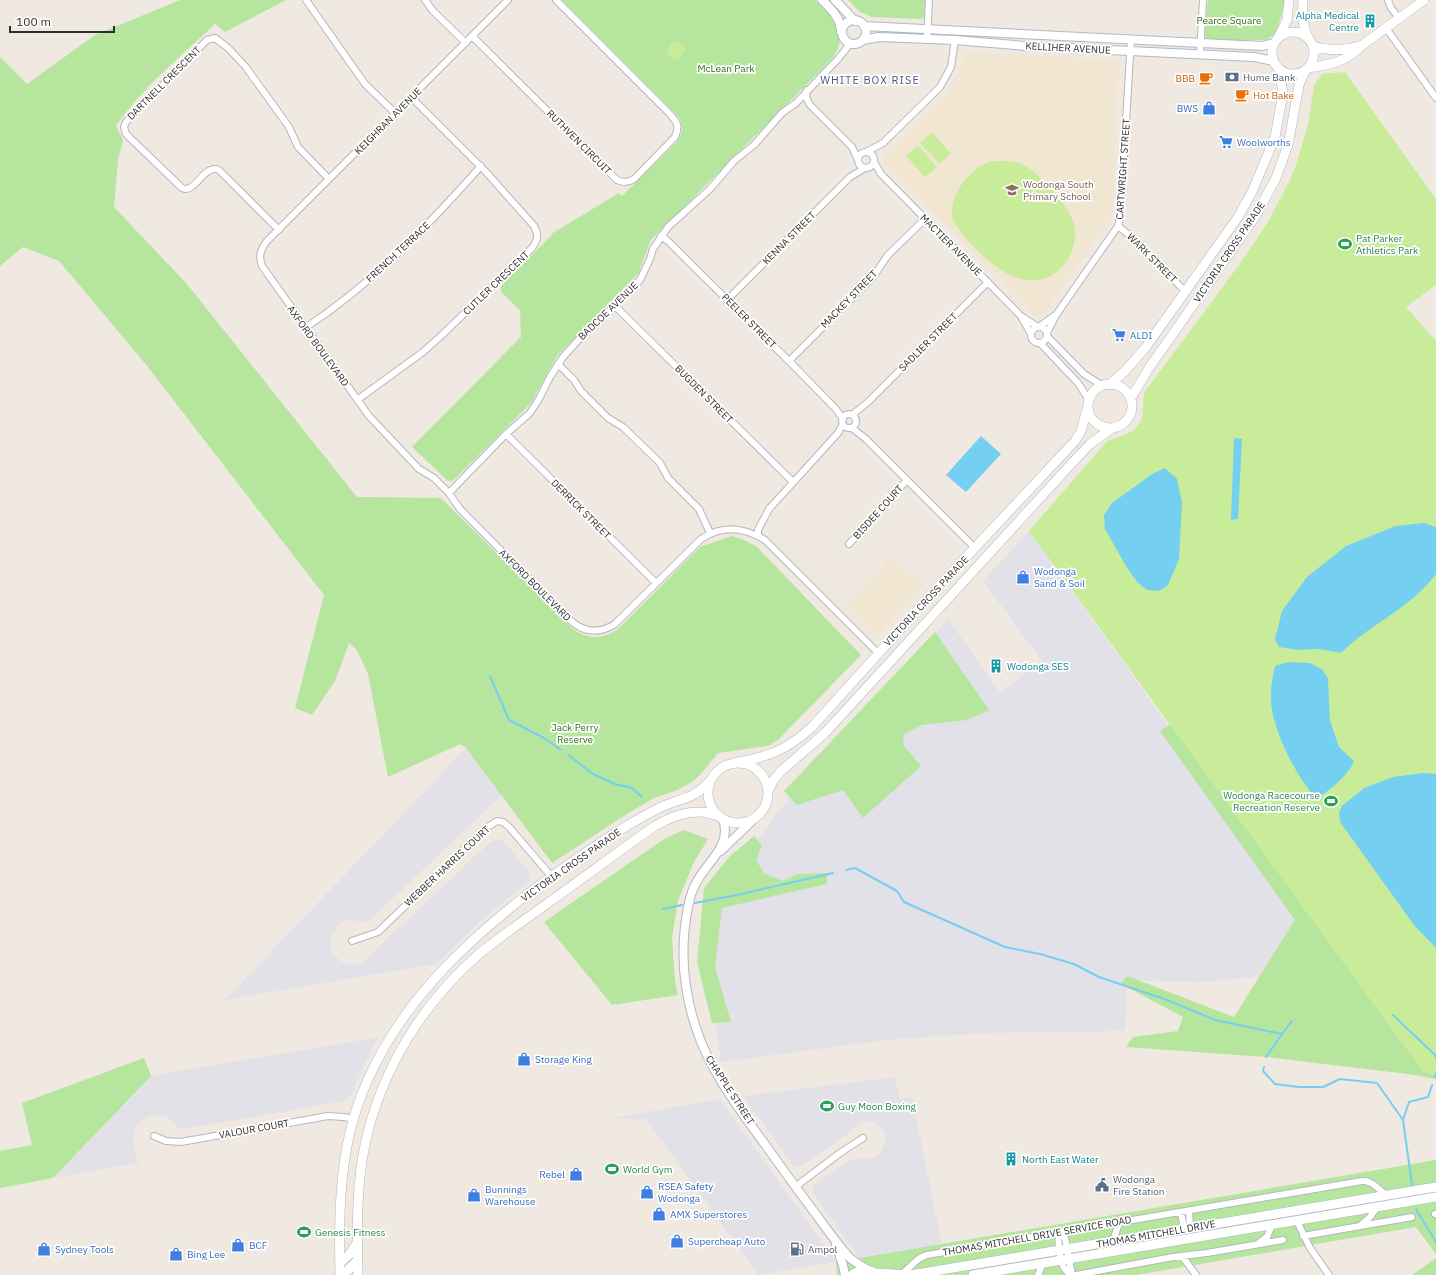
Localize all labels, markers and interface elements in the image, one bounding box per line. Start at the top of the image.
scale bar [10,8,114,34]
place label: Alpha Medical Centre [1296,9,1360,34]
building icon: Alpha Medical Centre [1362,13,1378,29]
text: 100 m [16,14,51,29]
park label: Pearce Square [1197,14,1262,27]
street label: KELLIHER AVENUE [1025,39,1111,57]
street label: DARTNELL CRESCENT [124,43,204,123]
park label: McLean Park [697,62,755,75]
bank icon: Hume Bank [1224,69,1240,85]
cafe icon: BBB [1198,70,1214,86]
place label: Hume Bank [1243,71,1296,84]
place label: BBB [1175,72,1195,85]
district label: WHITE BOX RISE [820,73,920,87]
street label: KEIGHRAN AVENUE [352,84,425,157]
cafe icon: Hot Bake [1234,87,1250,103]
place label: Hot Bake [1253,89,1295,102]
shop icon: BWS [1201,100,1217,116]
place label: BWS [1177,102,1198,115]
street label: RUTHVEN CIRCUIT [544,107,614,177]
street label: CARTWRIGHT STREET [1113,118,1133,220]
supermarket icon: Woolworths [1218,134,1234,150]
place label: Woolworths [1237,136,1291,149]
place label: Wodonga South Primary School [1023,178,1094,203]
school or university icon: Wodonga South Primary School [1004,182,1020,198]
street label: VICTORIA CROSS PARADE [1190,199,1268,305]
street label: KENNA STREET [760,208,819,267]
street label: MACTIER AVENUE [917,211,985,279]
street label: FRENCH TERRACE [363,219,433,285]
street label: WARK STREET [1124,230,1180,286]
place label: Pat Parker Athletics Park [1356,232,1419,257]
sports icon: Pat Parker Athletics Park [1337,236,1353,252]
street label: CUTLER CRESCENT [460,248,532,318]
street label: MACKEY STREET [818,267,880,331]
street label: BADCOE AVENUE [575,279,641,343]
street label: PEELER STREET [719,291,779,351]
street label: AXFORD BOULEVARD [284,303,352,389]
street label: SADLIER STREET [896,310,960,374]
supermarket icon: ALDI [1111,327,1127,343]
place label: ALDI [1130,329,1152,342]
street label: BUGDEN STREET [672,362,736,426]
street label: DERRICK STREET [548,476,614,542]
street label: BISDEE COURT [850,482,906,542]
street label: AXFORD BOULEVARD [496,546,574,624]
street label: VICTORIA CROSS PARADE [881,553,971,649]
place label: Wodonga Sand & Soil [1034,565,1085,590]
shop icon: Wodonga Sand & Soil [1015,569,1031,585]
building icon: Wodonga SES [988,658,1004,674]
place label: Wodonga SES [1007,660,1069,673]
park label: Jack Perry Reserve [552,721,598,746]
place label: Wodonga Racecourse Recreation Reserve [1223,789,1321,814]
sports icon: Wodonga Racecourse Recreation Reserve [1323,793,1339,809]
street label: WEBBER HARRIS COURT [401,823,493,909]
street label: VICTORIA CROSS PARADE [519,825,624,904]
shop icon: Storage King [516,1051,532,1067]
place label: Storage King [535,1053,592,1066]
street label: CHAPPLE STREET [703,1053,757,1127]
sports icon: Guy Moon Boxing [819,1098,835,1114]
place label: Guy Moon Boxing [838,1100,917,1113]
street label: VALOUR COURT [218,1116,290,1142]
building icon: North East Water [1003,1151,1019,1167]
place label: North East Water [1022,1153,1099,1166]
sports icon: World Gym [604,1161,620,1177]
place label: World Gym [623,1163,673,1176]
shop icon: Rebel [568,1166,584,1182]
place label: Rebel [539,1168,565,1181]
place label: Wodonga Fire Station [1113,1173,1165,1198]
public building icon: Wodonga Fire Station [1094,1177,1110,1193]
place label: RSEA Safety Wodonga [658,1180,713,1205]
place label: Bunnings Warehouse [485,1183,536,1208]
shop icon: RSEA Safety Wodonga [639,1184,655,1200]
shop icon: Bunnings Warehouse [466,1187,482,1203]
shop icon: AMX Superstores [651,1206,667,1222]
place label: AMX Superstores [670,1208,747,1221]
street label: THOMAS MITCHELL DRIVE SERVICE ROAD [941,1213,1133,1259]
street label: THOMAS MITCHELL DRIVE [1095,1217,1217,1251]
sports icon: Genesis Fitness [296,1224,312,1240]
place label: Genesis Fitness [315,1226,386,1239]
shop icon: Supercheap Auto [669,1233,685,1249]
place label: Supercheap Auto [688,1235,766,1248]
shop icon: BCF [230,1237,246,1253]
place label: BCF [249,1239,268,1252]
shop icon: Sydney Tools [36,1241,52,1257]
fuel station icon: Ampol [789,1241,805,1257]
place label: Sydney Tools [55,1243,114,1256]
place label: Ampol [808,1243,838,1256]
shop icon: Bing Lee [168,1246,184,1262]
place label: Bing Lee [187,1248,226,1261]

